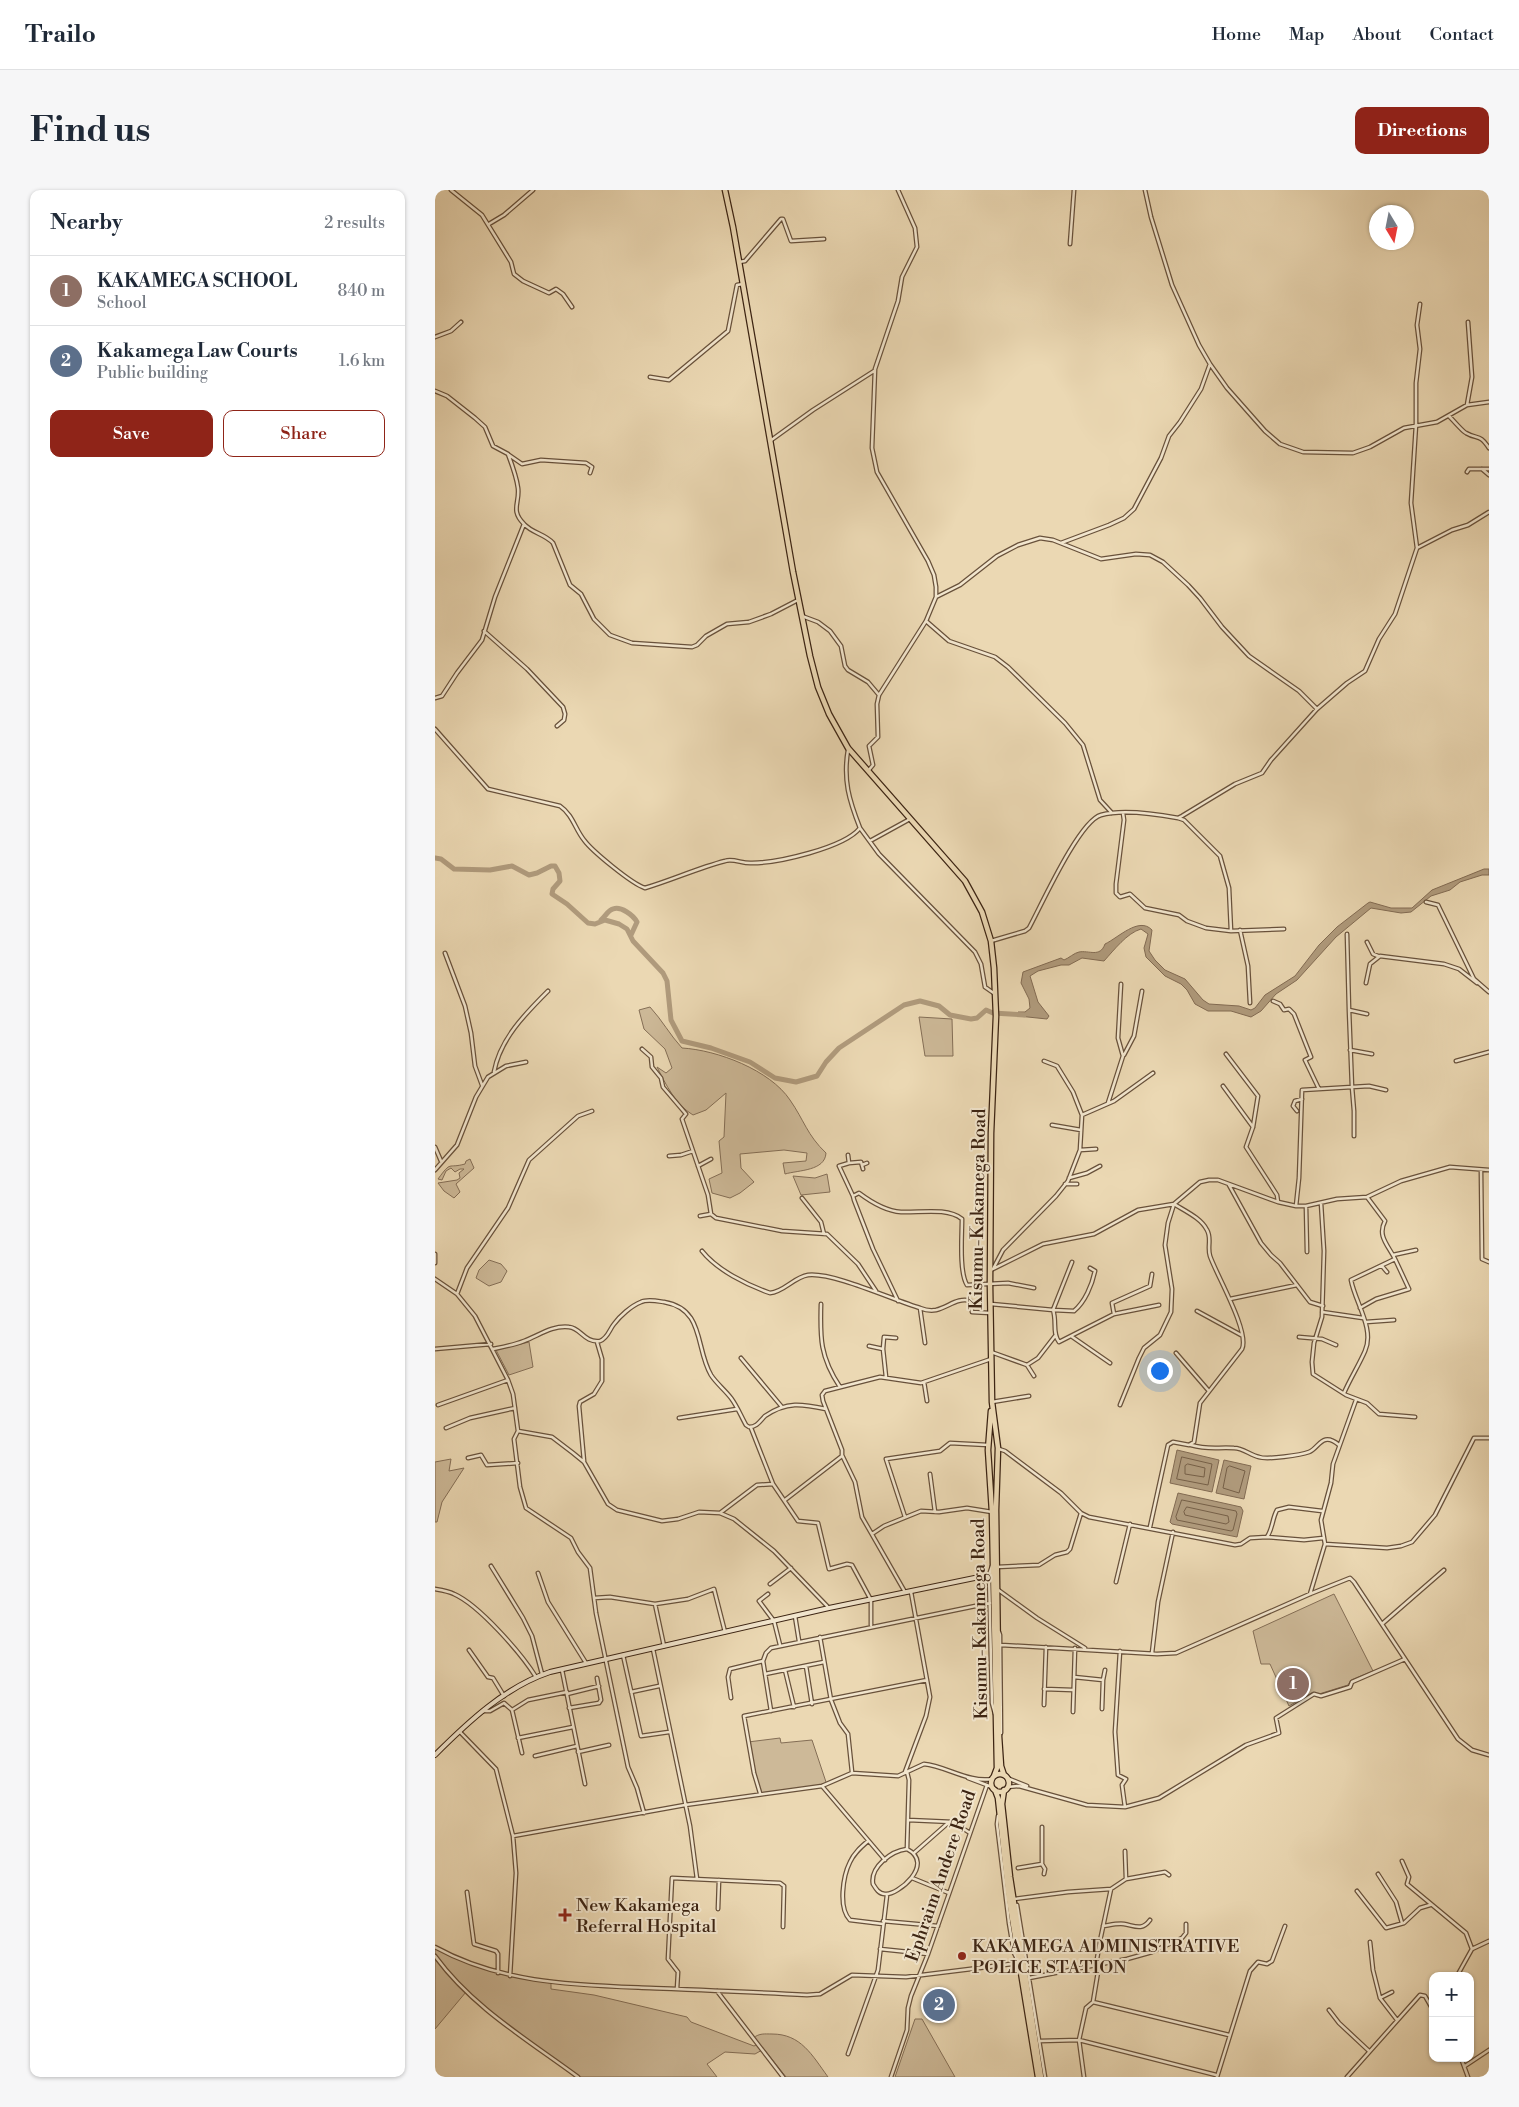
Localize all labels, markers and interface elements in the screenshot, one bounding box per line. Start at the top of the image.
text: Trailo [25,20,96,50]
text: Home [1212,23,1261,46]
text: Map [1289,23,1325,46]
text: About [1353,23,1402,46]
text: Contact [1430,23,1494,46]
button: Directions [1355,107,1489,154]
text: Find us [30,109,150,152]
north arrow [1369,205,1414,250]
text: Nearby [50,210,123,236]
text: 2 results [324,213,385,233]
text: KAKAMEGA SCHOOL [97,269,297,293]
text: 1 [62,281,70,301]
text: 840 m [337,281,385,301]
text: School [97,293,146,313]
text: Kakamega Law Courts [97,339,298,363]
text: 2 [61,351,71,371]
text: 1.6 km [339,351,385,371]
text: Public building [97,363,208,383]
button: Save [50,410,213,457]
button: Share [223,410,385,457]
street label: Kisumu-Kakamega Road [965,1107,991,1310]
your location [1147,1358,1173,1384]
street label: Kisumu-Kakamega Road [967,1517,993,1720]
pin: 1 [1277,1665,1309,1703]
street label: Ephraim Andere Road [901,1786,981,1965]
place label: New Kakamega Referral Hospital [576,1894,717,1938]
marker: New Kakamega Referral Hospital [558,1908,572,1922]
place label: KAKAMEGA ADMINISTRATIVE POLICE STATION [972,1935,1239,1979]
marker: KAKAMEGA ADMINISTRATIVE POLICE STATION [956,1950,968,1962]
map controls [1429,1972,1474,2062]
button: + [1429,1972,1474,2017]
pin: 2 [923,1986,955,2024]
button: − [1429,2017,1474,2062]

